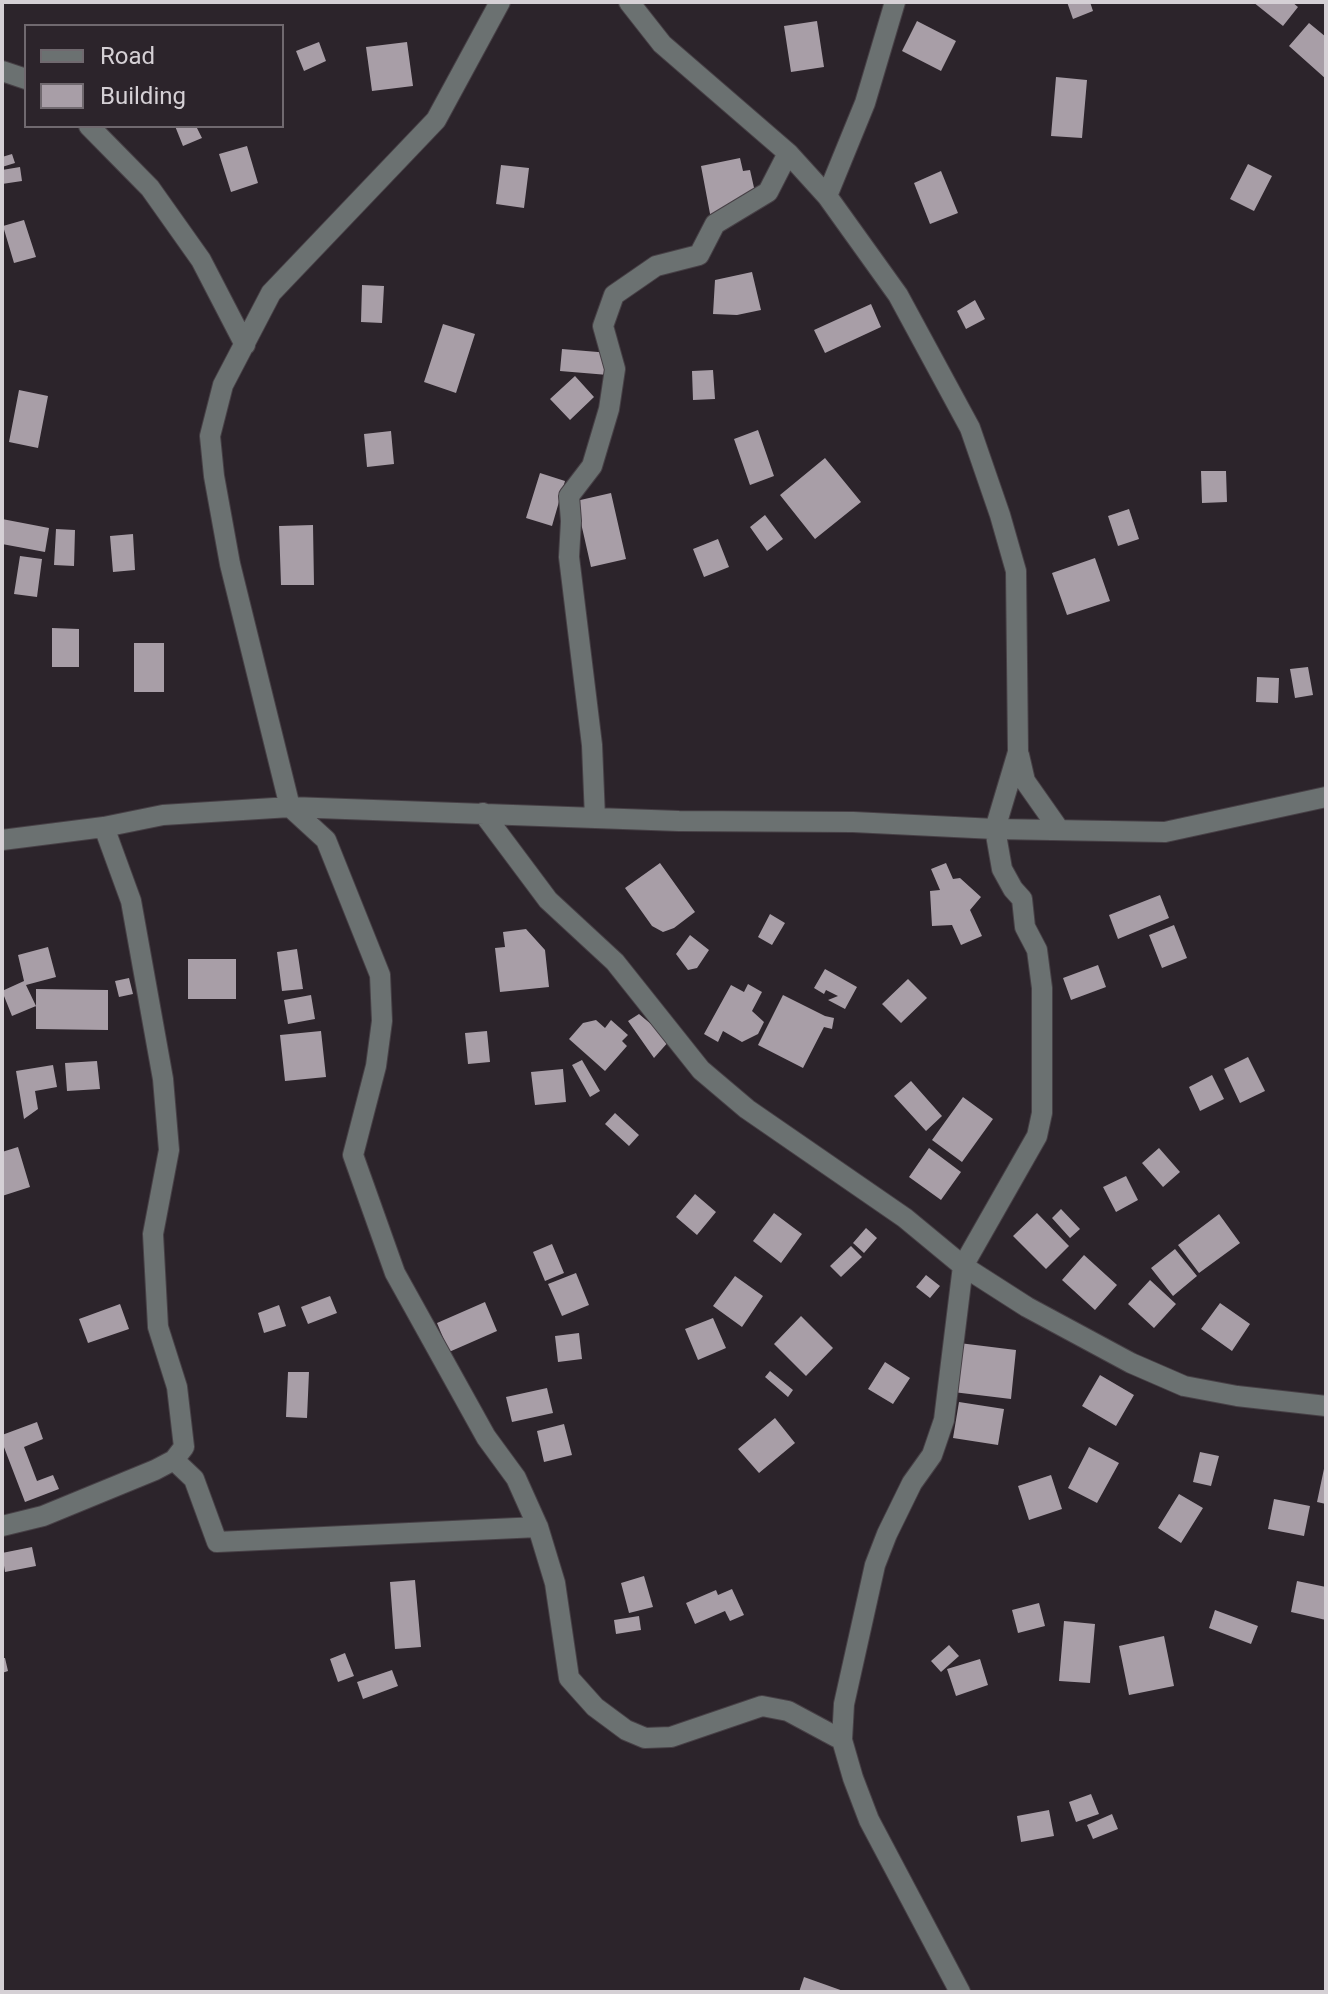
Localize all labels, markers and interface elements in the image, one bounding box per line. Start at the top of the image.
legend [24,24,284,128]
text: Road [100,42,155,70]
text: Building [100,82,186,110]

